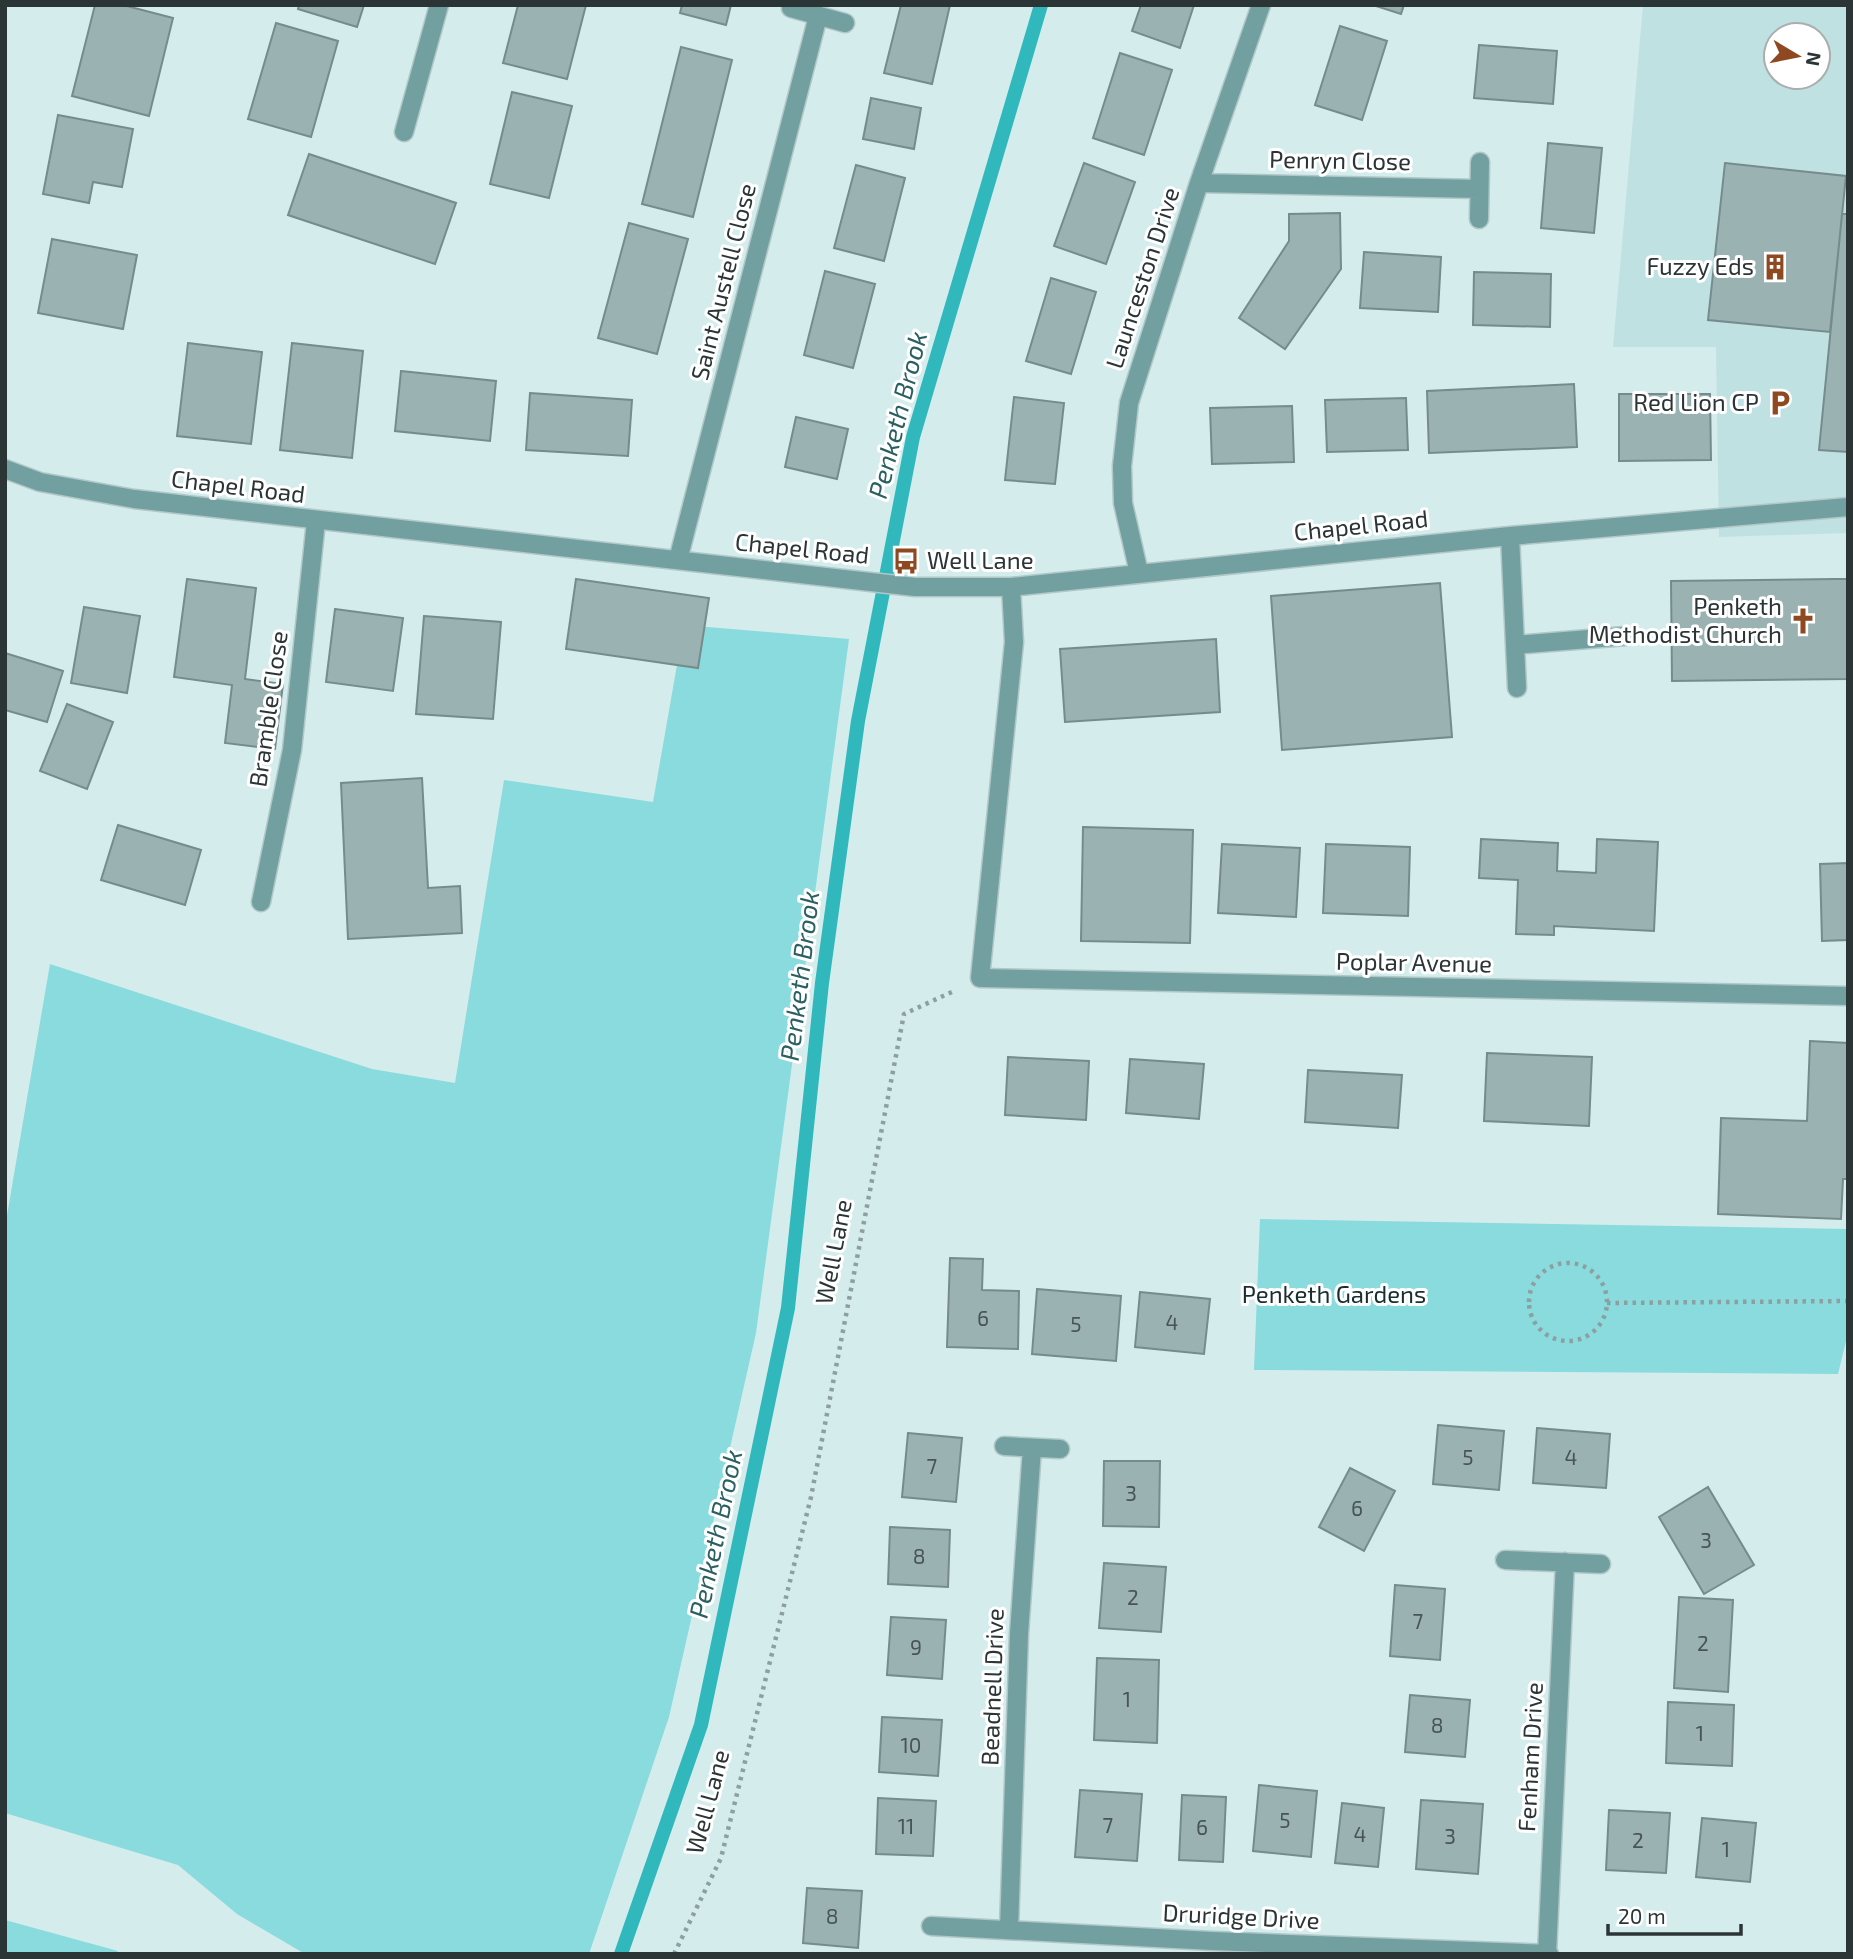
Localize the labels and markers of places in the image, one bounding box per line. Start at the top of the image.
place label: Fuzzy Eds [1646,251,1754,280]
building icon: Fuzzy Eds [1760,252,1790,282]
place label: Red Lion CP [1633,387,1759,416]
parking icon: Red Lion CP [1765,388,1795,418]
place label: Well Lane [927,545,1034,574]
bus stop icon: Well Lane [891,546,921,576]
place label: Penketh Methodist Church [1589,591,1782,648]
church icon: Penketh Methodist Church [1788,606,1818,636]

